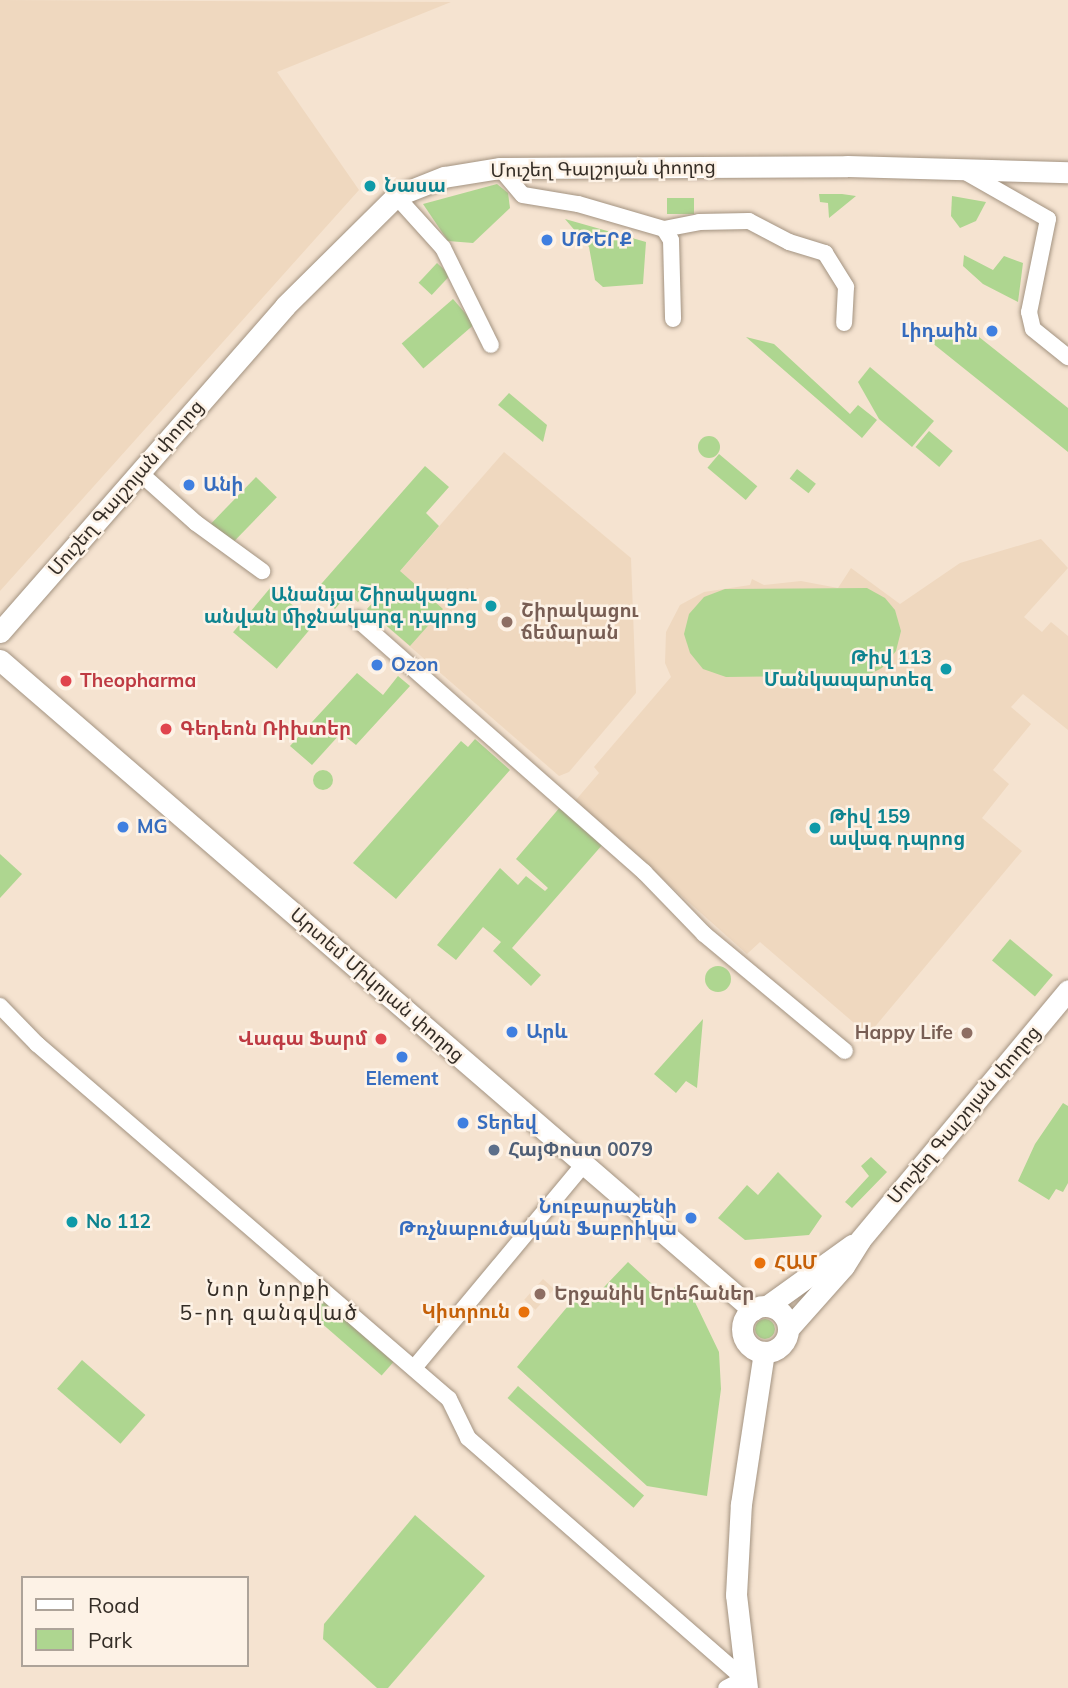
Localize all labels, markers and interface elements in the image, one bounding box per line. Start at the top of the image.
street label: Մուշեղ Գալշոյան փողոց [490,156,716,182]
place label: Նասա [384,175,446,197]
marker: Նասա [362,178,378,194]
place label: ՄԹԵՐՔ [561,229,632,251]
marker: ՄԹԵՐՔ [539,232,555,248]
place label: Լիդաին [901,320,978,342]
marker: Լիդաին [984,323,1000,339]
street label: Մուշեղ Գալշոյան փողոց [43,395,209,581]
place label: Անի [203,474,243,496]
marker: Անի [181,477,197,493]
place label: Անանյա Շիրակացու անվան միջնակարգ դպրոց [204,584,477,628]
marker: Անանյա Շիրակացու անվան միջնակարգ դպրոց [483,598,499,614]
place label: Շիրակացու ճեմարան [521,600,639,644]
marker: Շիրակացու ճեմարան [499,614,515,630]
place label: Թիվ 113 Մանկապարտեզ [764,647,932,691]
place label: Ozon [391,654,438,676]
marker: Ozon [369,657,385,673]
marker: Թիվ 113 Մանկապարտեզ [938,661,954,677]
place label: Theopharma [80,670,196,692]
marker: Theopharma [58,673,74,689]
place label: Գեդեոն Ռիխտեր [180,718,351,740]
marker: Գեդեոն Ռիխտեր [158,721,174,737]
place label: Թիվ 159 ավագ դպրոց [829,806,965,850]
place label: MG [137,816,168,838]
marker: MG [115,819,131,835]
marker: Թիվ 159 ավագ դպրոց [807,820,823,836]
street label: Արտեմ Միկոյան փողոց [285,903,469,1067]
place label: Արև [526,1021,568,1043]
street label: Մուշեղ Գալշոյան փողոց [883,1021,1045,1209]
place label: Happy Life [855,1022,953,1044]
marker: Արև [504,1024,520,1040]
marker: Happy Life [959,1025,975,1041]
place label: Վագա Ֆարմ [238,1028,367,1050]
marker: Վագա Ֆարմ [373,1031,389,1047]
marker: Element [394,1049,410,1065]
place label: Element [366,1068,438,1090]
place label: Տերեվ [477,1112,537,1134]
marker: Տերեվ [455,1115,471,1131]
place label: ՀայՓոստ 0079 [508,1139,653,1161]
marker: ՀայՓոստ 0079 [486,1142,502,1158]
place label: Նուբարաշենի Թռչնաբուծական Ֆաբրիկա [398,1196,677,1240]
marker: Նուբարաշենի Թռչնաբուծական Ֆաբրիկա [683,1210,699,1226]
place label: No 112 [86,1211,151,1233]
marker: No 112 [64,1214,80,1230]
place label: ՀԱՄ [774,1252,817,1274]
marker: ՀԱՄ [752,1255,768,1271]
district label: Նոր Նորքի 5-րդ զանգված [181,1275,357,1325]
place label: Երջանիկ Երեհաներ [554,1283,754,1305]
marker: Երջանիկ Երեհաներ [532,1286,548,1302]
place label: Կիտրուն [422,1301,510,1323]
marker: Կիտրուն [516,1304,532,1320]
legend [21,1576,248,1667]
text: Road [88,1592,139,1618]
text: Park [88,1627,132,1653]

